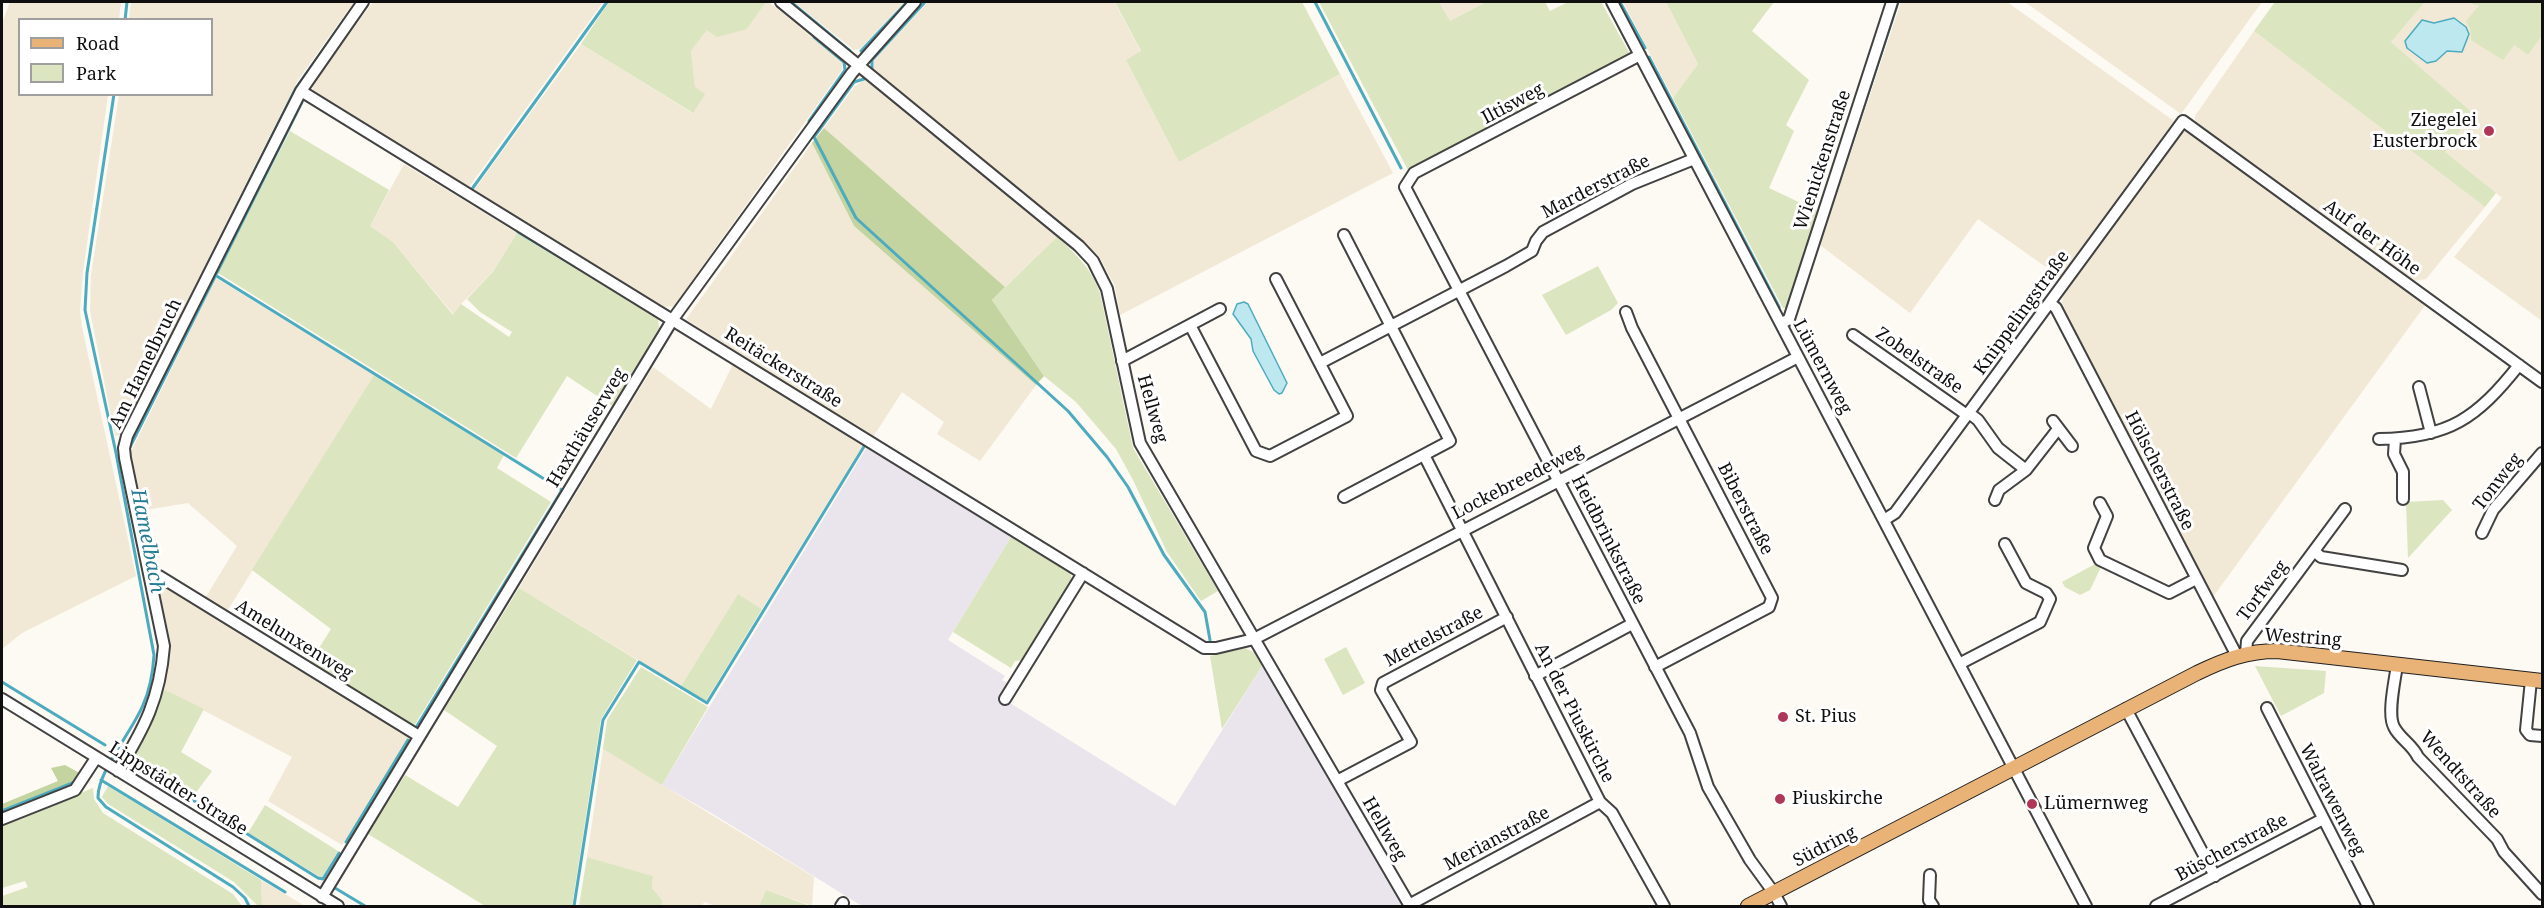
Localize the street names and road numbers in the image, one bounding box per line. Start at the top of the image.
street label: Iltisweg [1478,79,1548,129]
street label: Wienickenstraße [1790,87,1856,233]
street label: Marderstraße [1538,150,1654,224]
street label: Auf der Höhe [2319,196,2425,280]
street label: Knippelingstraße [1970,247,2074,379]
street label: Am Hamelbruch [105,295,187,433]
street label: Lümernweg [1788,316,1856,418]
street label: Reitäckerstraße [720,323,846,413]
street label: Zobelstraße [1871,323,1967,399]
street label: Haxthäuserweg [543,364,631,492]
street label: Hellweg [1132,372,1172,446]
street label: Hölscherstraße [2120,408,2198,534]
street label: Lockebreedeweg [1449,440,1587,524]
street label: Tonweg [2469,449,2527,515]
street label: Biberstraße [1713,459,1777,559]
street label: Heidbrinkstraße [1566,472,1650,608]
street label: Torfweg [2233,556,2293,626]
street label: Amelunxenweg [231,595,357,685]
street label: Mettelstraße [1381,602,1487,672]
street label: Westring [2264,625,2342,651]
street label: An der Piuskirche [1529,640,1619,786]
street label: Wendtstraße [2415,727,2505,823]
street label: Lippstädter Straße [105,738,251,840]
street label: Walrawenweg [2294,740,2370,860]
street label: Hellweg [1357,793,1411,865]
street label: Merianstraße [1441,802,1553,876]
street label: Büscherstraße [2172,809,2292,887]
street label: Südring [1790,822,1860,872]

